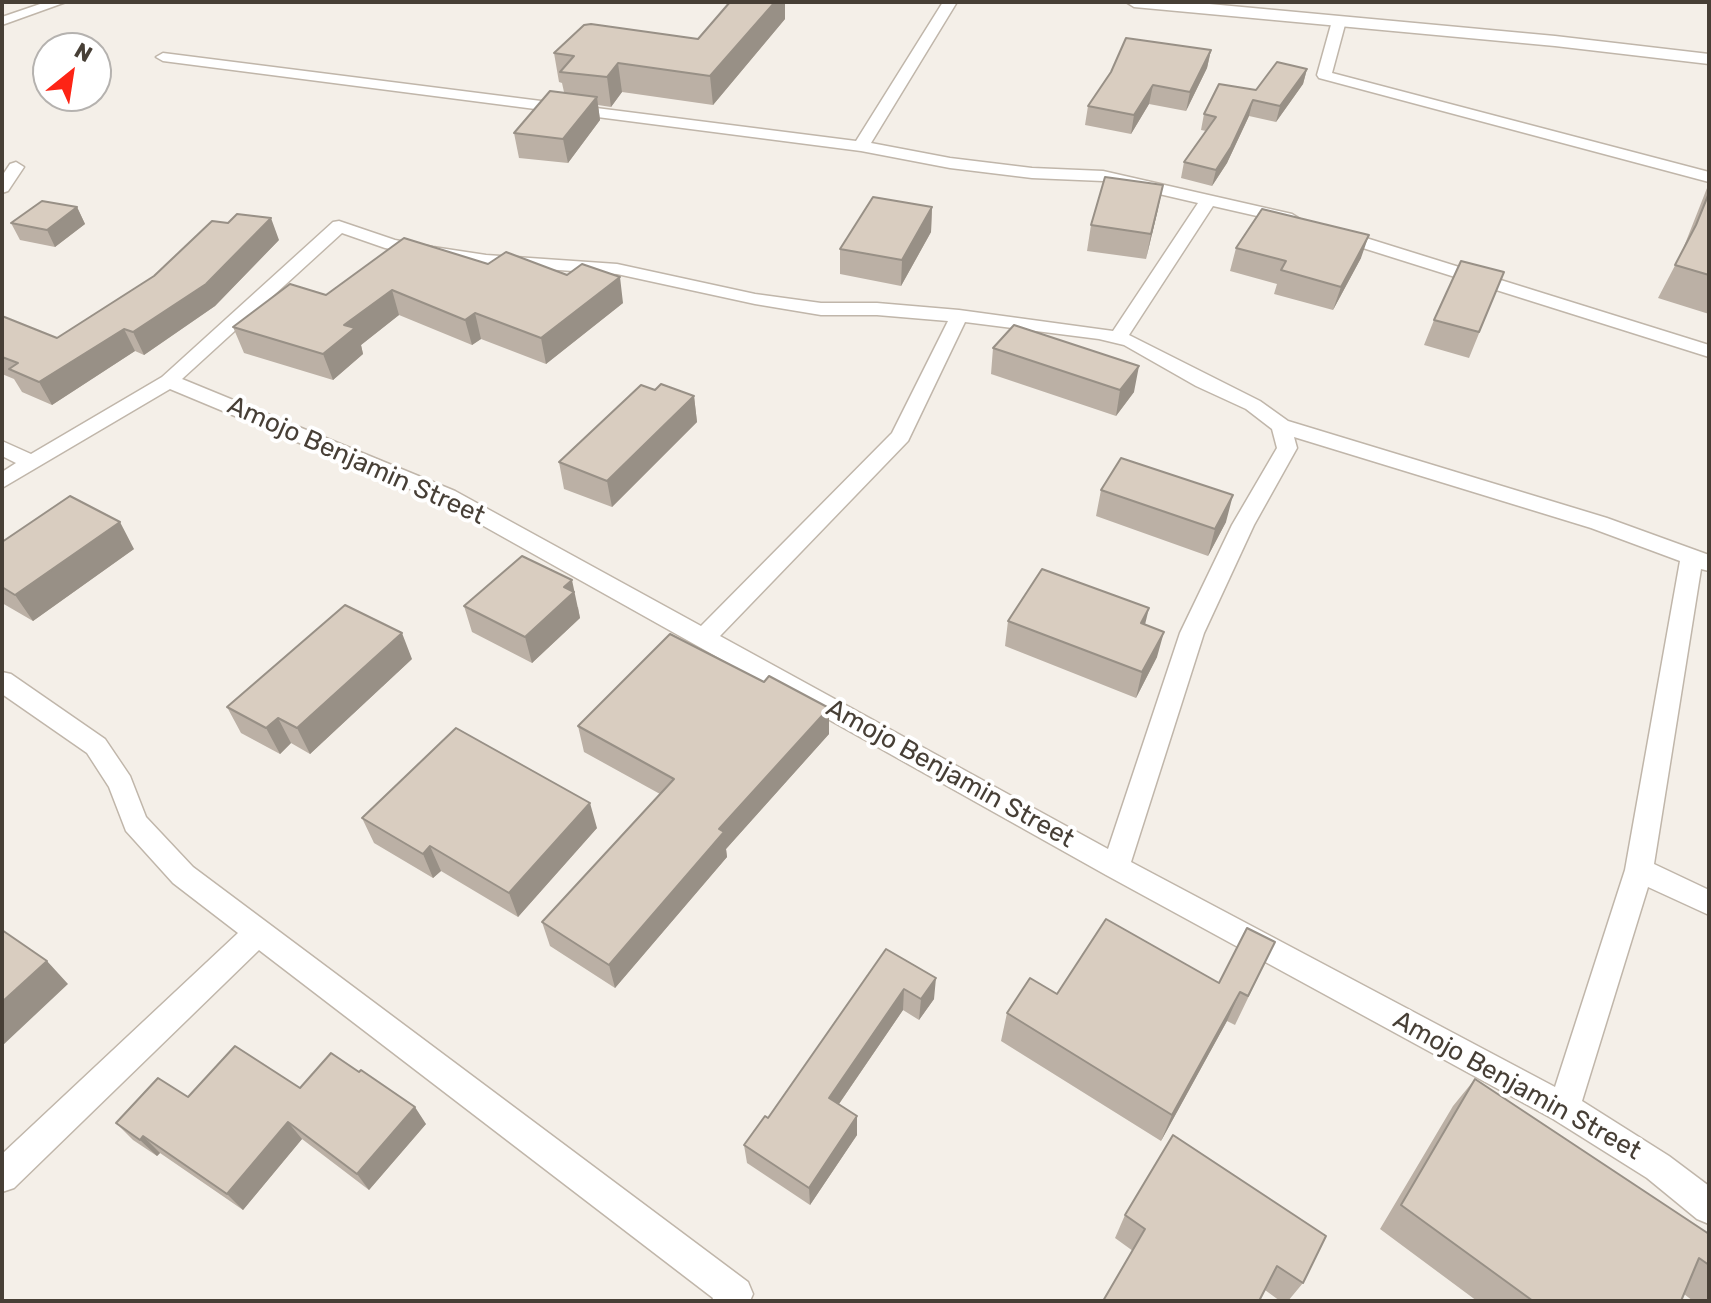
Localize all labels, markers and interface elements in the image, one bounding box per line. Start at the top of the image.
north arrow [32,32,112,112]
text: N [70,37,97,68]
street label: Amojo Benjamin Street [222,390,490,532]
street label: Amojo Benjamin Street [821,693,1079,855]
street label: Amojo Benjamin Street [1388,1005,1646,1167]

